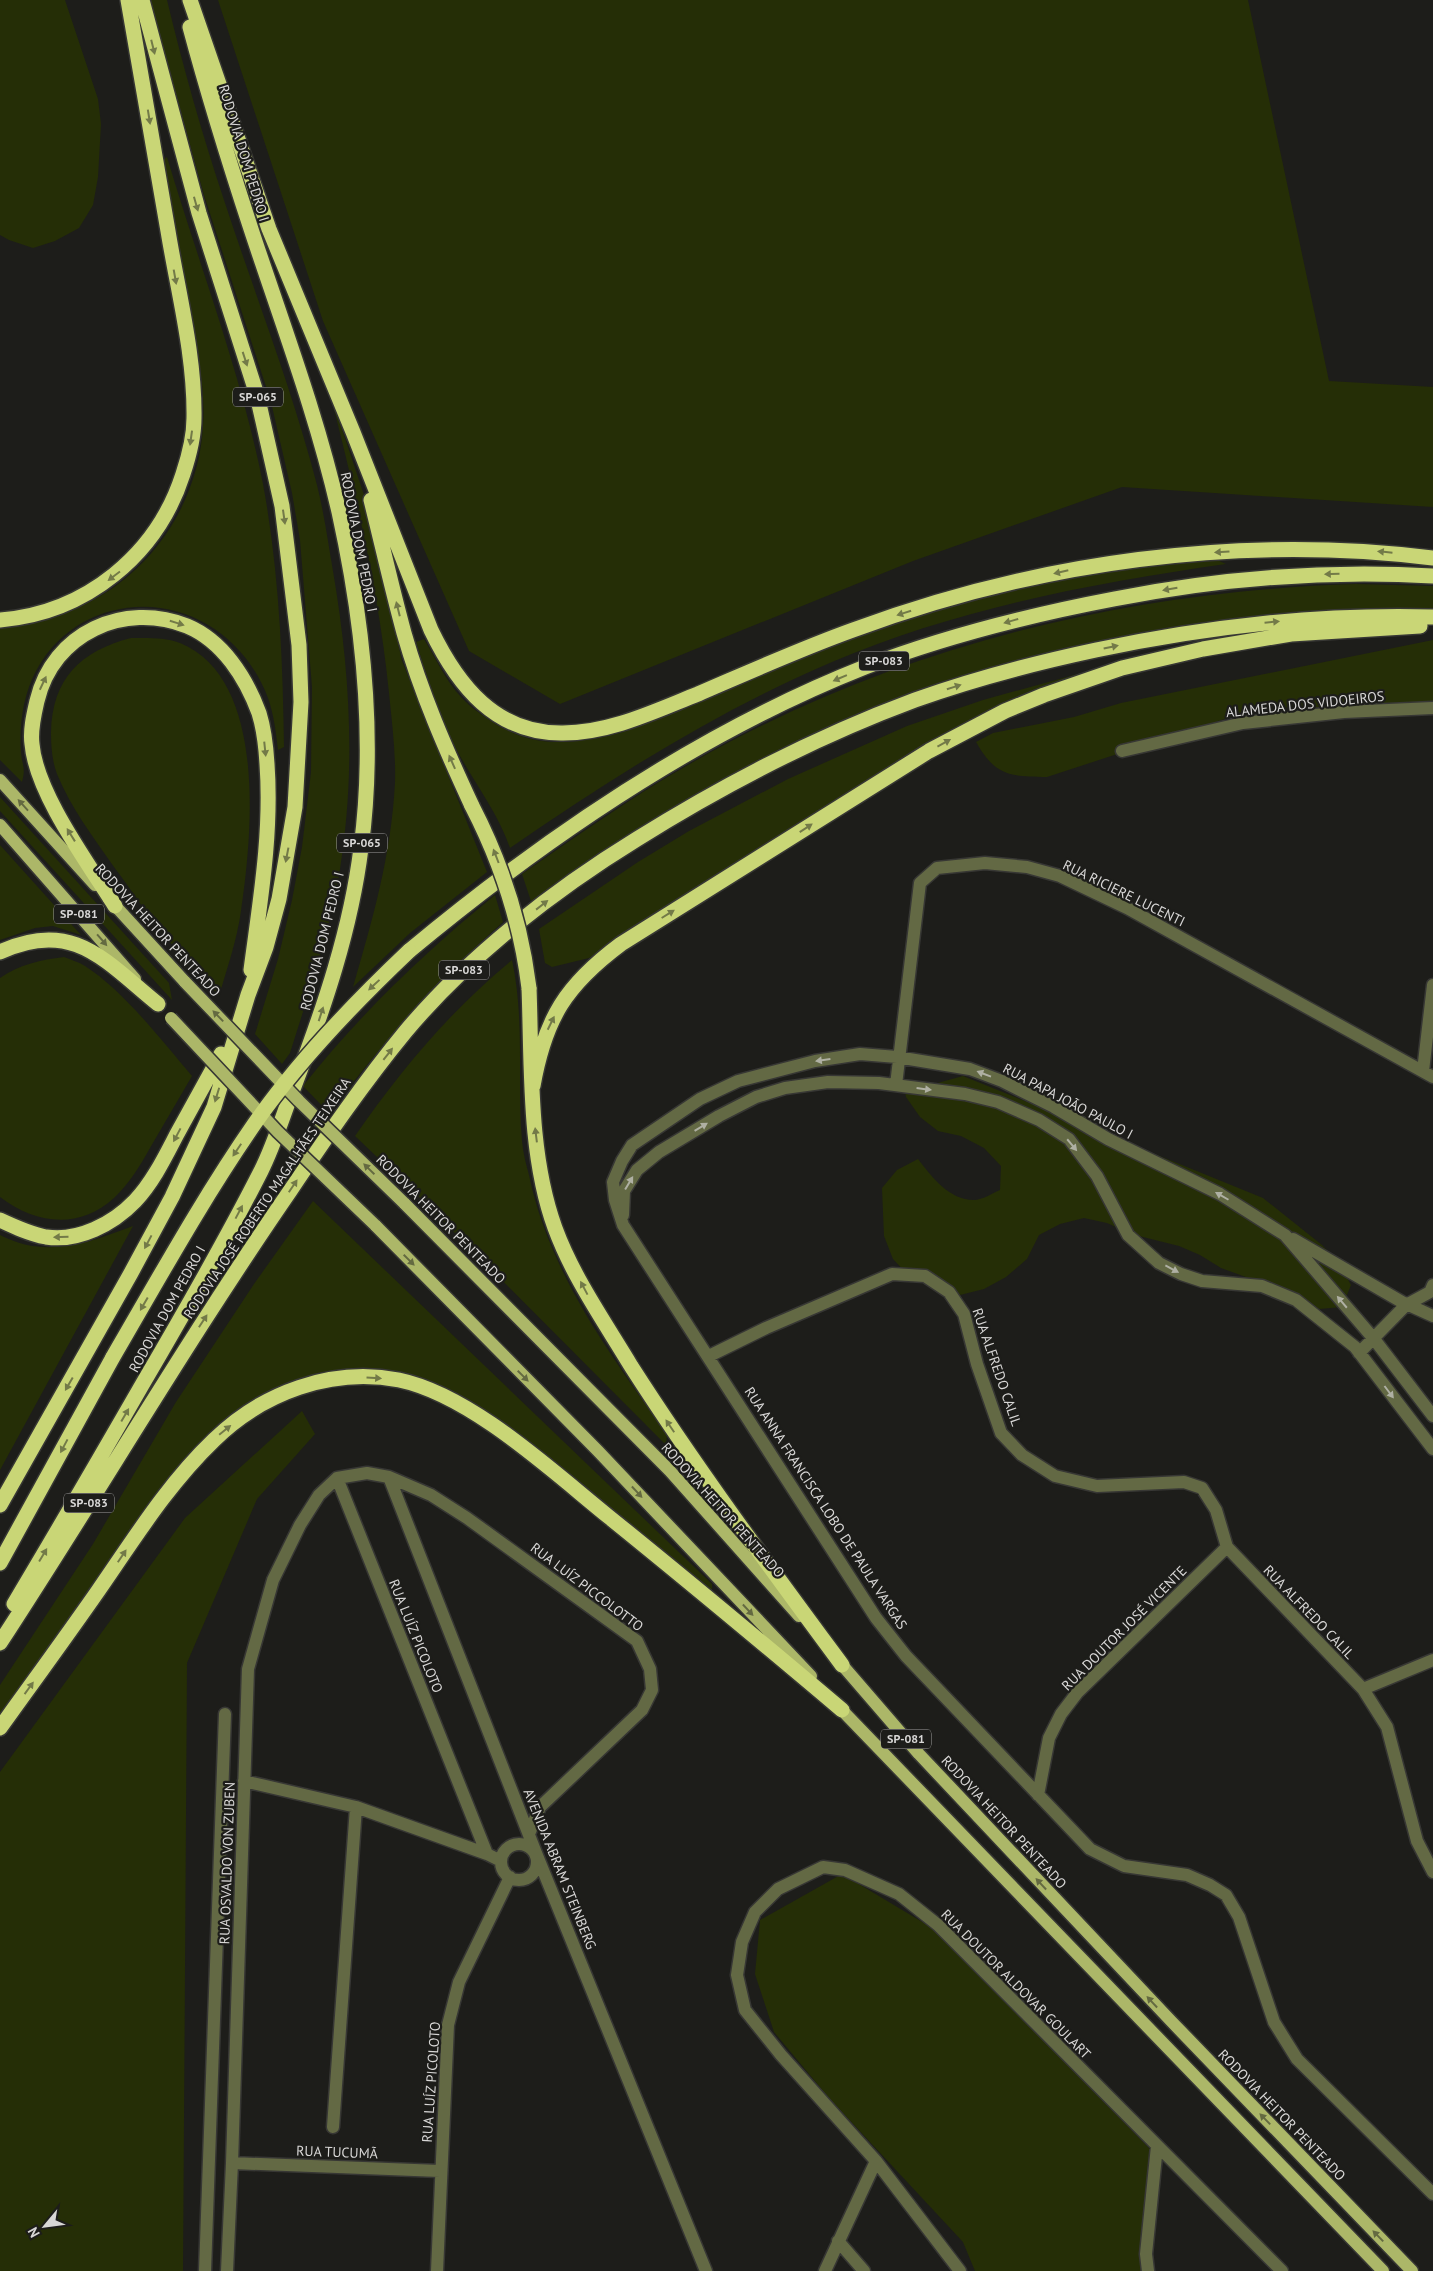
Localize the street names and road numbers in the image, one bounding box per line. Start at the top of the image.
street label: RODOVIA DOM PEDRO I [215,82,273,224]
road number: SP-065 [233,388,283,407]
street label: RODOVIA DOM PEDRO I [337,471,381,613]
road number: SP-083 [859,651,909,670]
street label: ALAMEDA DOS VIDOEIROS [1225,687,1385,721]
road number: SP-065 [337,834,387,852]
street label: RUA RICIERE LUCENTI [1060,856,1188,930]
street label: RODOVIA HEITOR PENTEADO [91,860,225,1000]
street label: RODOVIA DOM PEDRO I [296,870,348,1012]
road number: SP-081 [54,904,104,924]
road number: SP-083 [439,960,489,980]
street label: RUA PAPA JOÃO PAULO I [1000,1059,1136,1143]
street label: RODOVIA JOSÉ ROBERTO MAGALHÃES TEIXEIRA [179,1073,355,1322]
street label: RODOVIA HEITOR PENTEADO [373,1151,509,1287]
street label: RODOVIA DOM PEDRO I [125,1242,209,1376]
street label: RUA ALFREDO CALIL [968,1306,1026,1428]
street label: RUA ANNA FRANCISCA LOBO DE PAULA VARGAS [741,1383,911,1633]
street label: RODOVIA HEITOR PENTEADO [658,1439,788,1581]
road number: SP-083 [64,1494,114,1512]
street label: RUA LUÍZ PICCOLOTTO [527,1539,647,1635]
street label: RUA ALFREDO CALIL [1260,1561,1358,1663]
street label: RUA DOUTOR JOSÉ VICENTE [1058,1562,1190,1694]
street label: RUA LUÍZ PICOLOTO [385,1577,447,1695]
road number: SP-081 [881,1730,931,1748]
street label: RODOVIA HEITOR PENTEADO [937,1752,1071,1892]
street label: RUA OSVALDO VON ZUBEN [215,1781,239,1945]
street label: AVENIDA ABRAM STEINBERG [519,1786,601,1952]
street label: RUA DOUTOR ALDOVAR GOULART [937,1905,1095,2063]
street label: RUA LUÍZ PICOLOTO [418,2021,444,2143]
street label: RODOVIA HEITOR PENTEADO [1214,2046,1350,2184]
street label: RUA TUCUMÃ [296,2142,379,2162]

